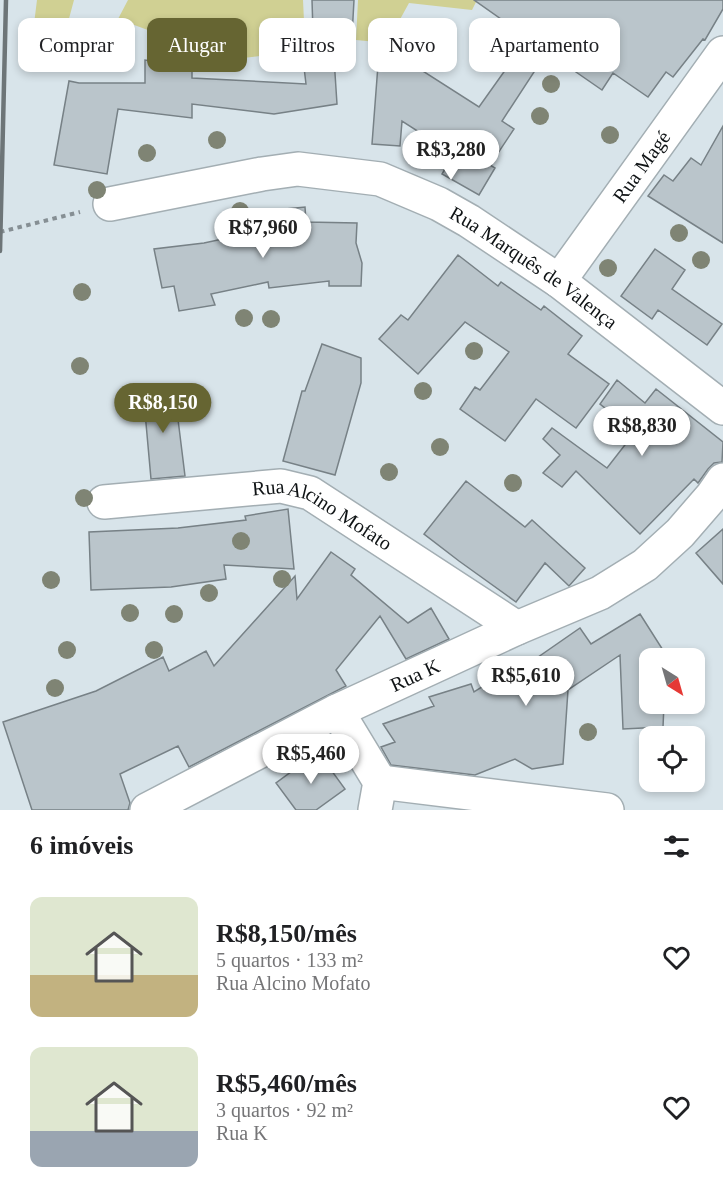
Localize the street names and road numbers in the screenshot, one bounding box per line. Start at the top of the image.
street label: Rua Magé [608,126,675,207]
street label: Rua Marquês de Valença [446,202,622,333]
street label: Rua Alcino Mofato [251,475,396,554]
street label: Rua K [387,654,443,696]

